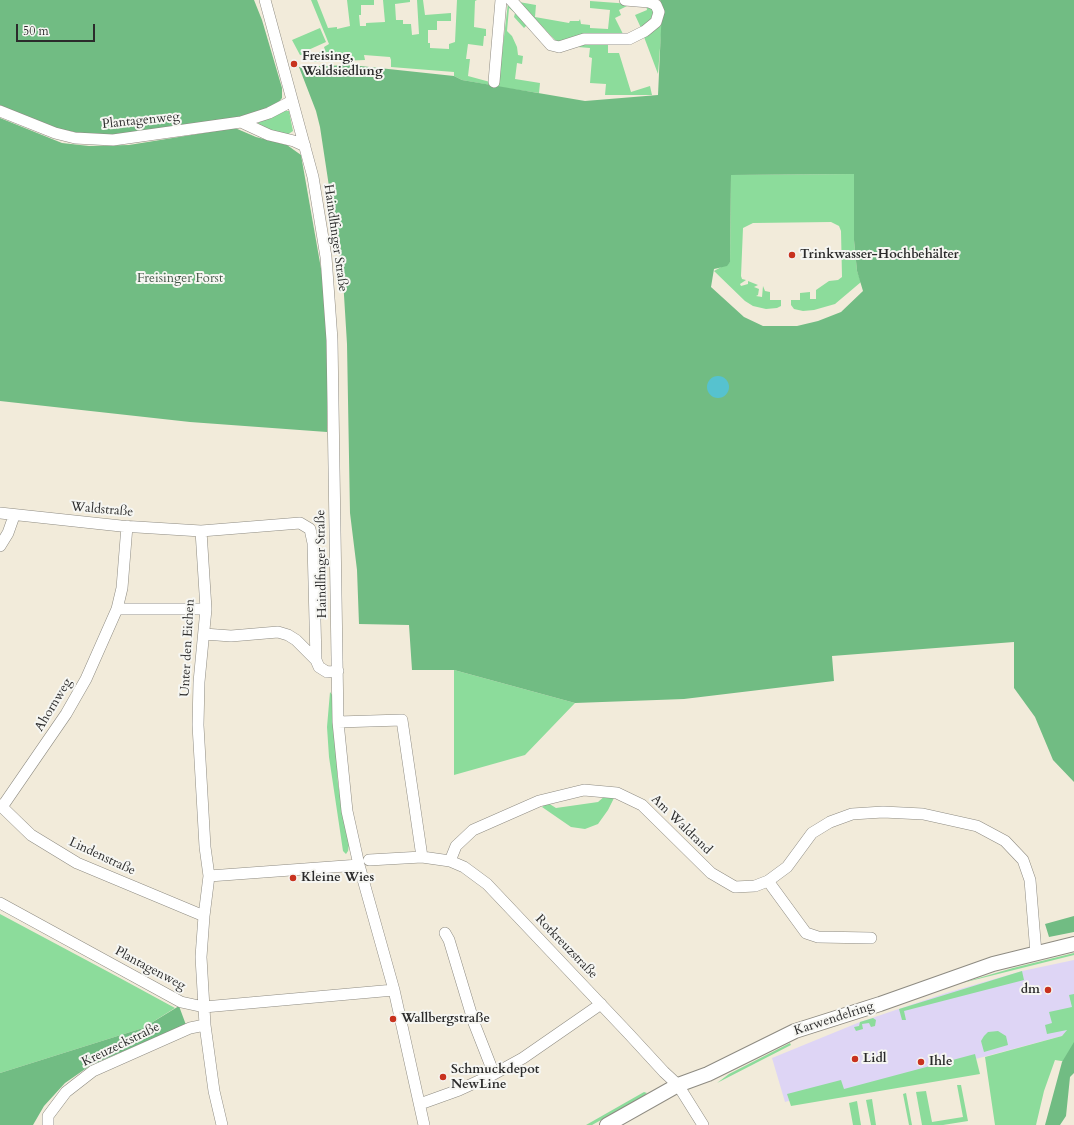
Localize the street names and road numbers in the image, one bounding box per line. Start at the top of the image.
street label: Plantagenweg [101,109,181,133]
street label: Haindlfinger Straße [320,183,350,293]
street label: Waldstraße [70,499,134,521]
street label: Haindlfinger Straße [313,510,331,618]
street label: Unter den Eichen [178,599,198,697]
street label: Ahornweg [32,676,76,734]
street label: Am Waldrand [647,792,715,858]
street label: Lindenstraße [66,835,138,879]
street label: Rotkreuzstraße [532,912,600,982]
street label: Plantagenweg [112,944,188,994]
street label: Karwendelring [792,999,876,1039]
street label: Kreuzeckstraße [80,1019,162,1071]

